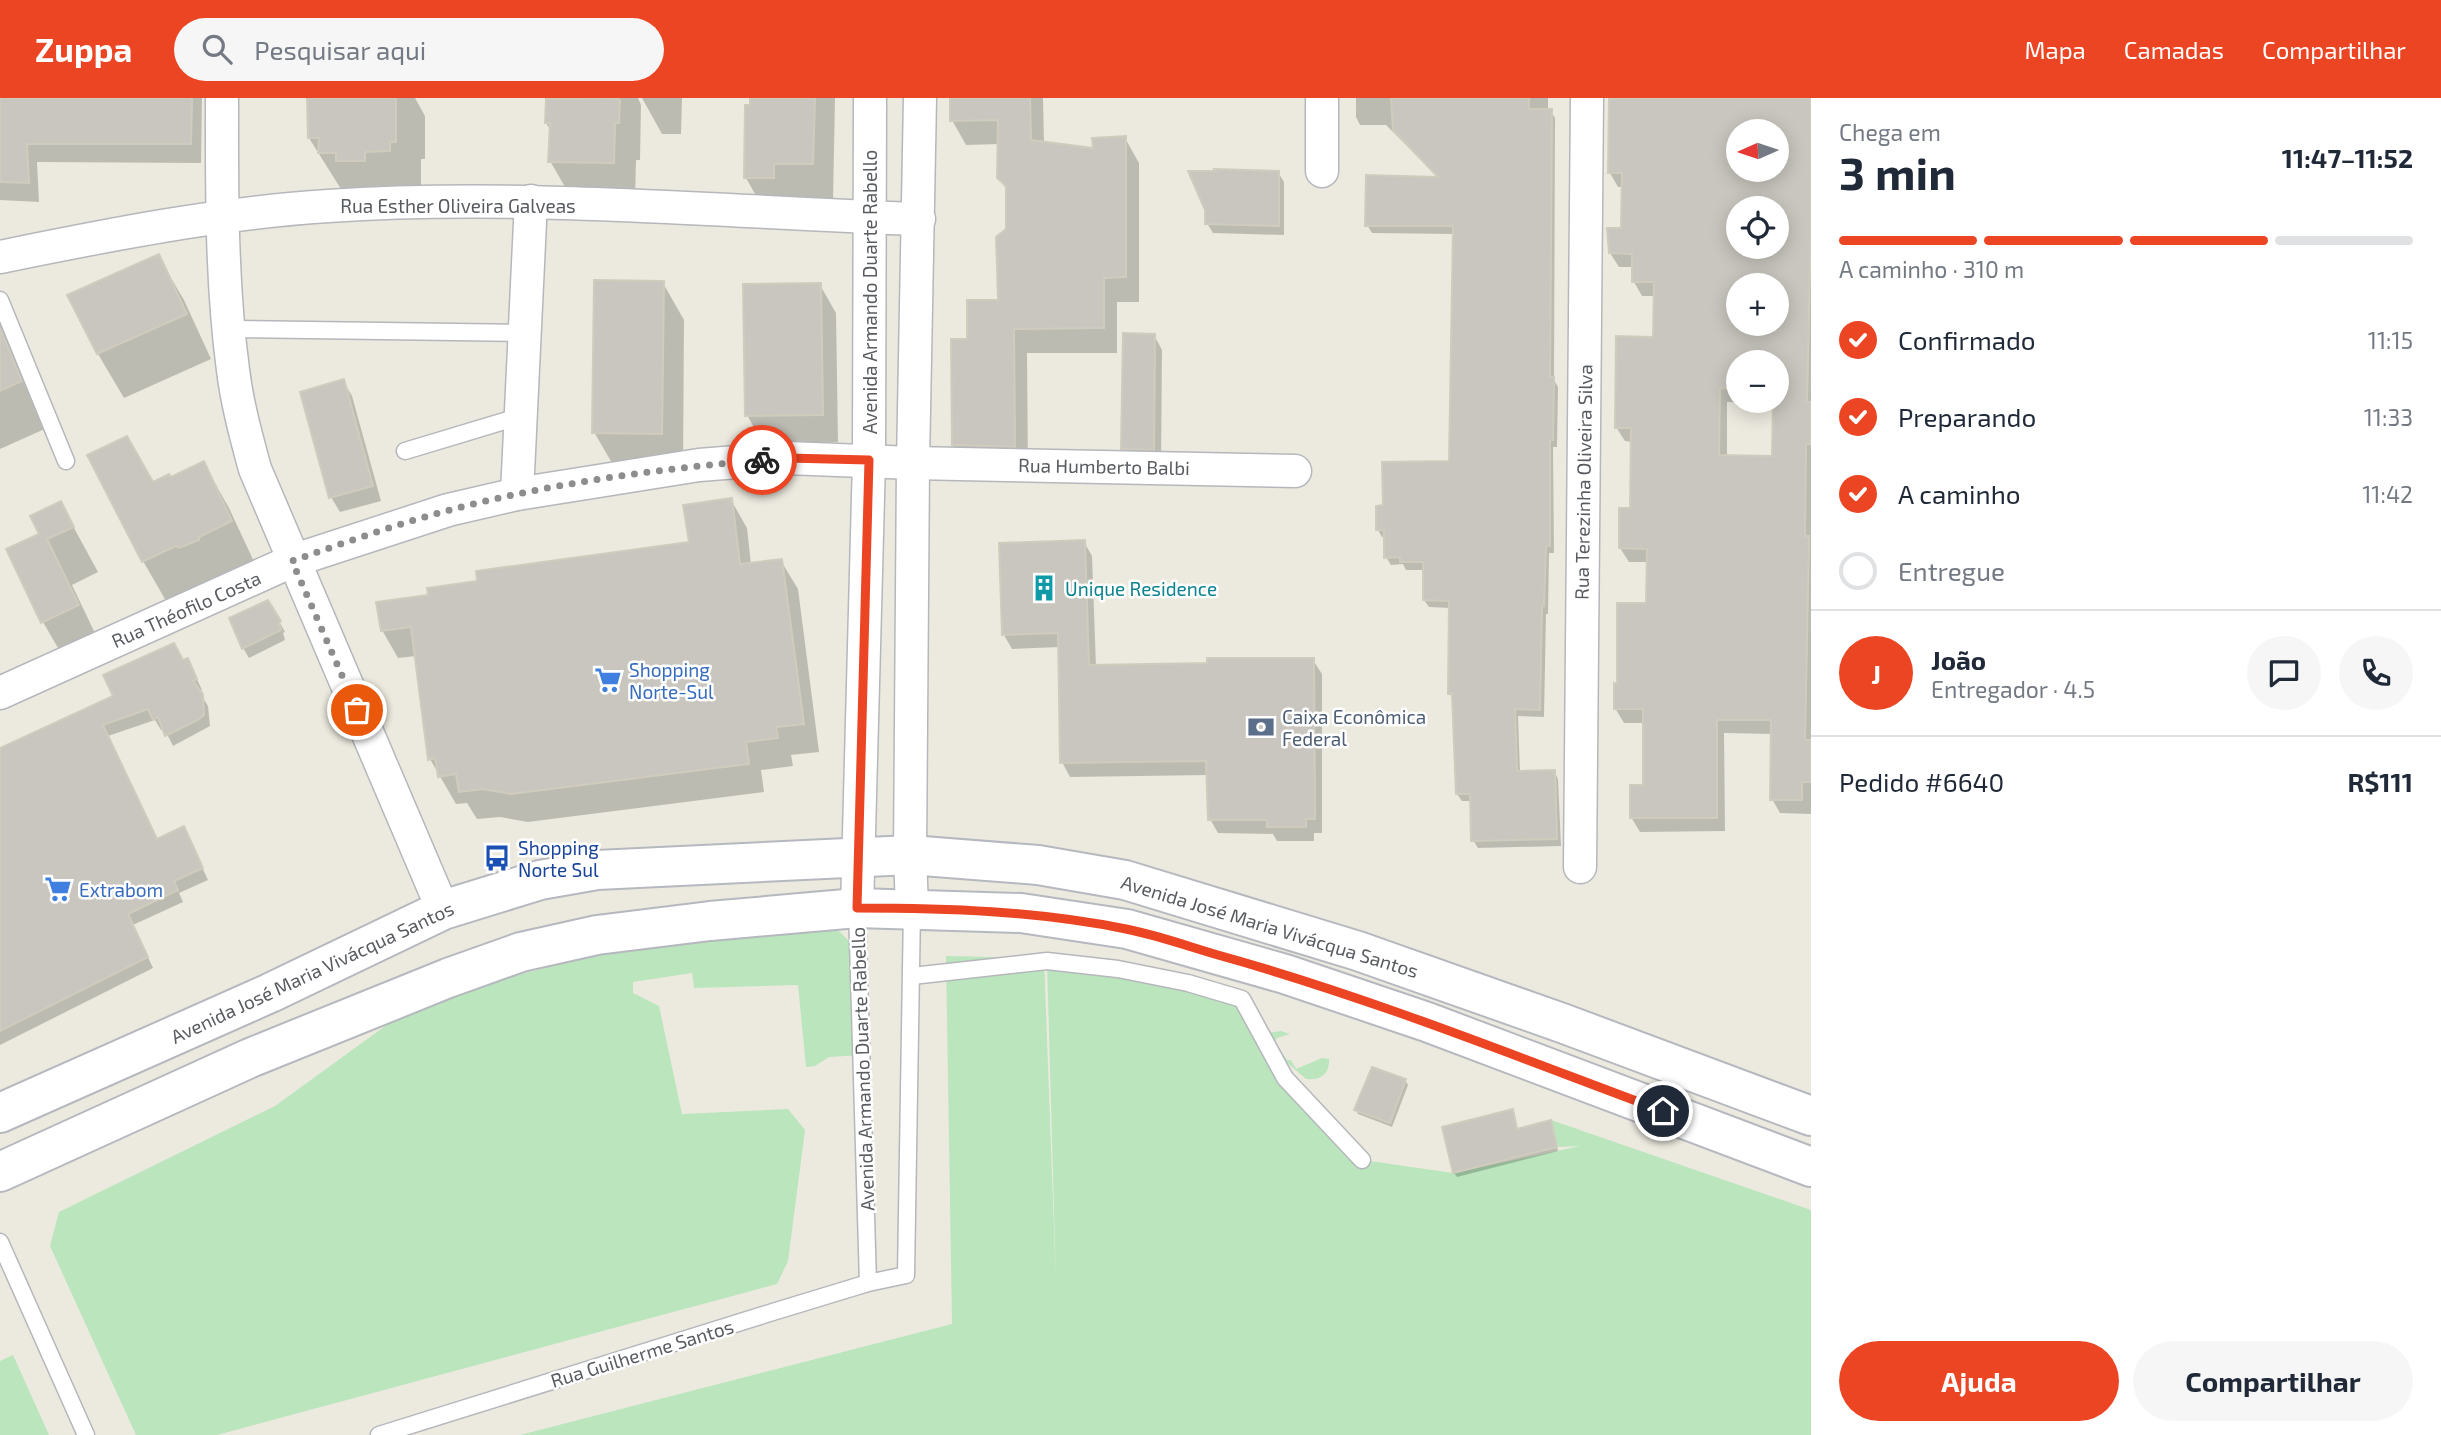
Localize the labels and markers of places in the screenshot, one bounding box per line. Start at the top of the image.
building icon: Unique Residence [1029,573,1059,603]
place label: Unique Residence [1065,577,1217,600]
place label: Shopping Norte-Sul [629,658,714,703]
supermarket icon: Shopping Norte-Sul [593,665,623,695]
pin [327,680,387,740]
place label: Caixa Econômica Federal [1282,705,1426,750]
bank icon: Caixa Econômica Federal [1246,712,1276,742]
place label: Shopping Norte Sul [518,836,599,881]
bus stop icon: Shopping Norte Sul [482,843,512,873]
supermarket icon: Extrabom [43,874,73,904]
place label: Extrabom [79,878,163,901]
pin [1633,1081,1693,1141]

